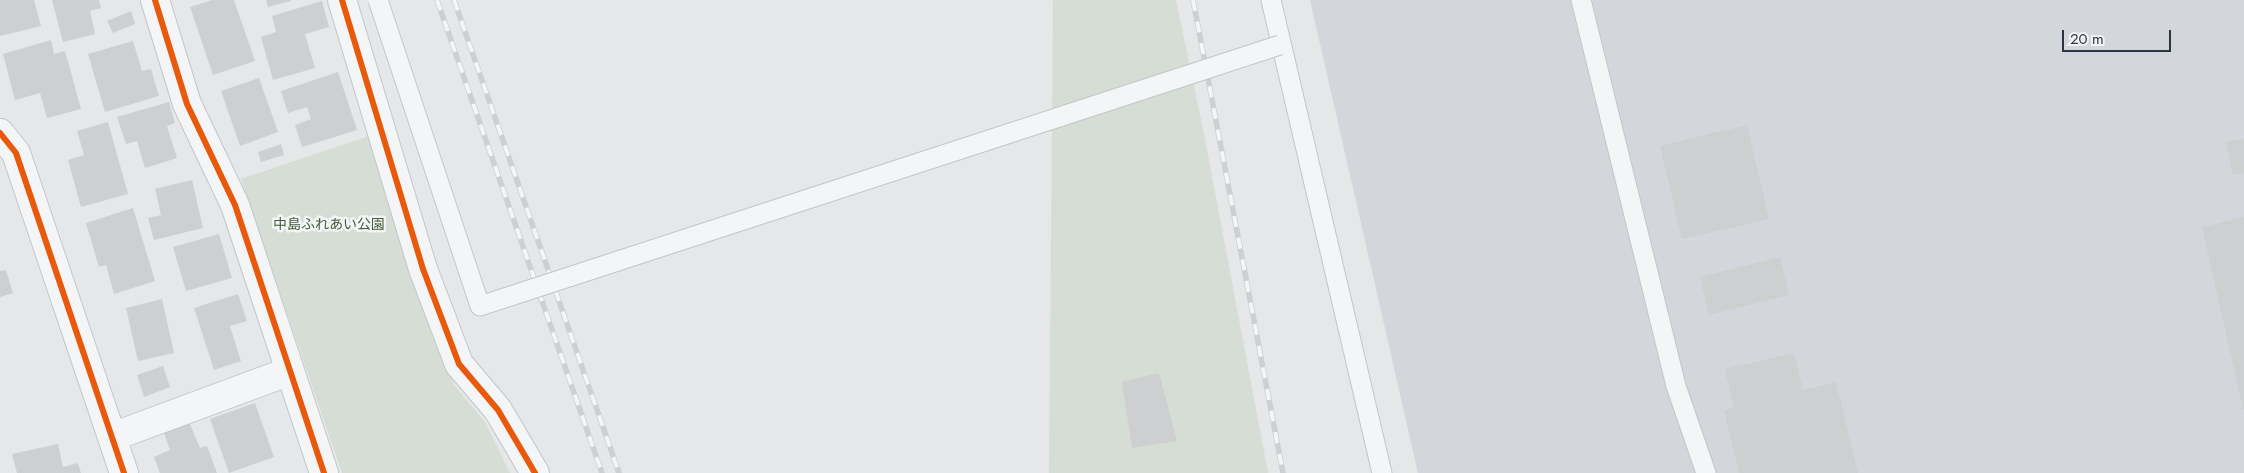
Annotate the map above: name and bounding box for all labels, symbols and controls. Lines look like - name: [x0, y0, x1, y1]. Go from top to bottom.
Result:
- scale bar: [2064, 20, 2173, 52]
- text: 20 m: [2070, 28, 2104, 50]
- park label: 中島ふれあい公園: [273, 218, 385, 234]

